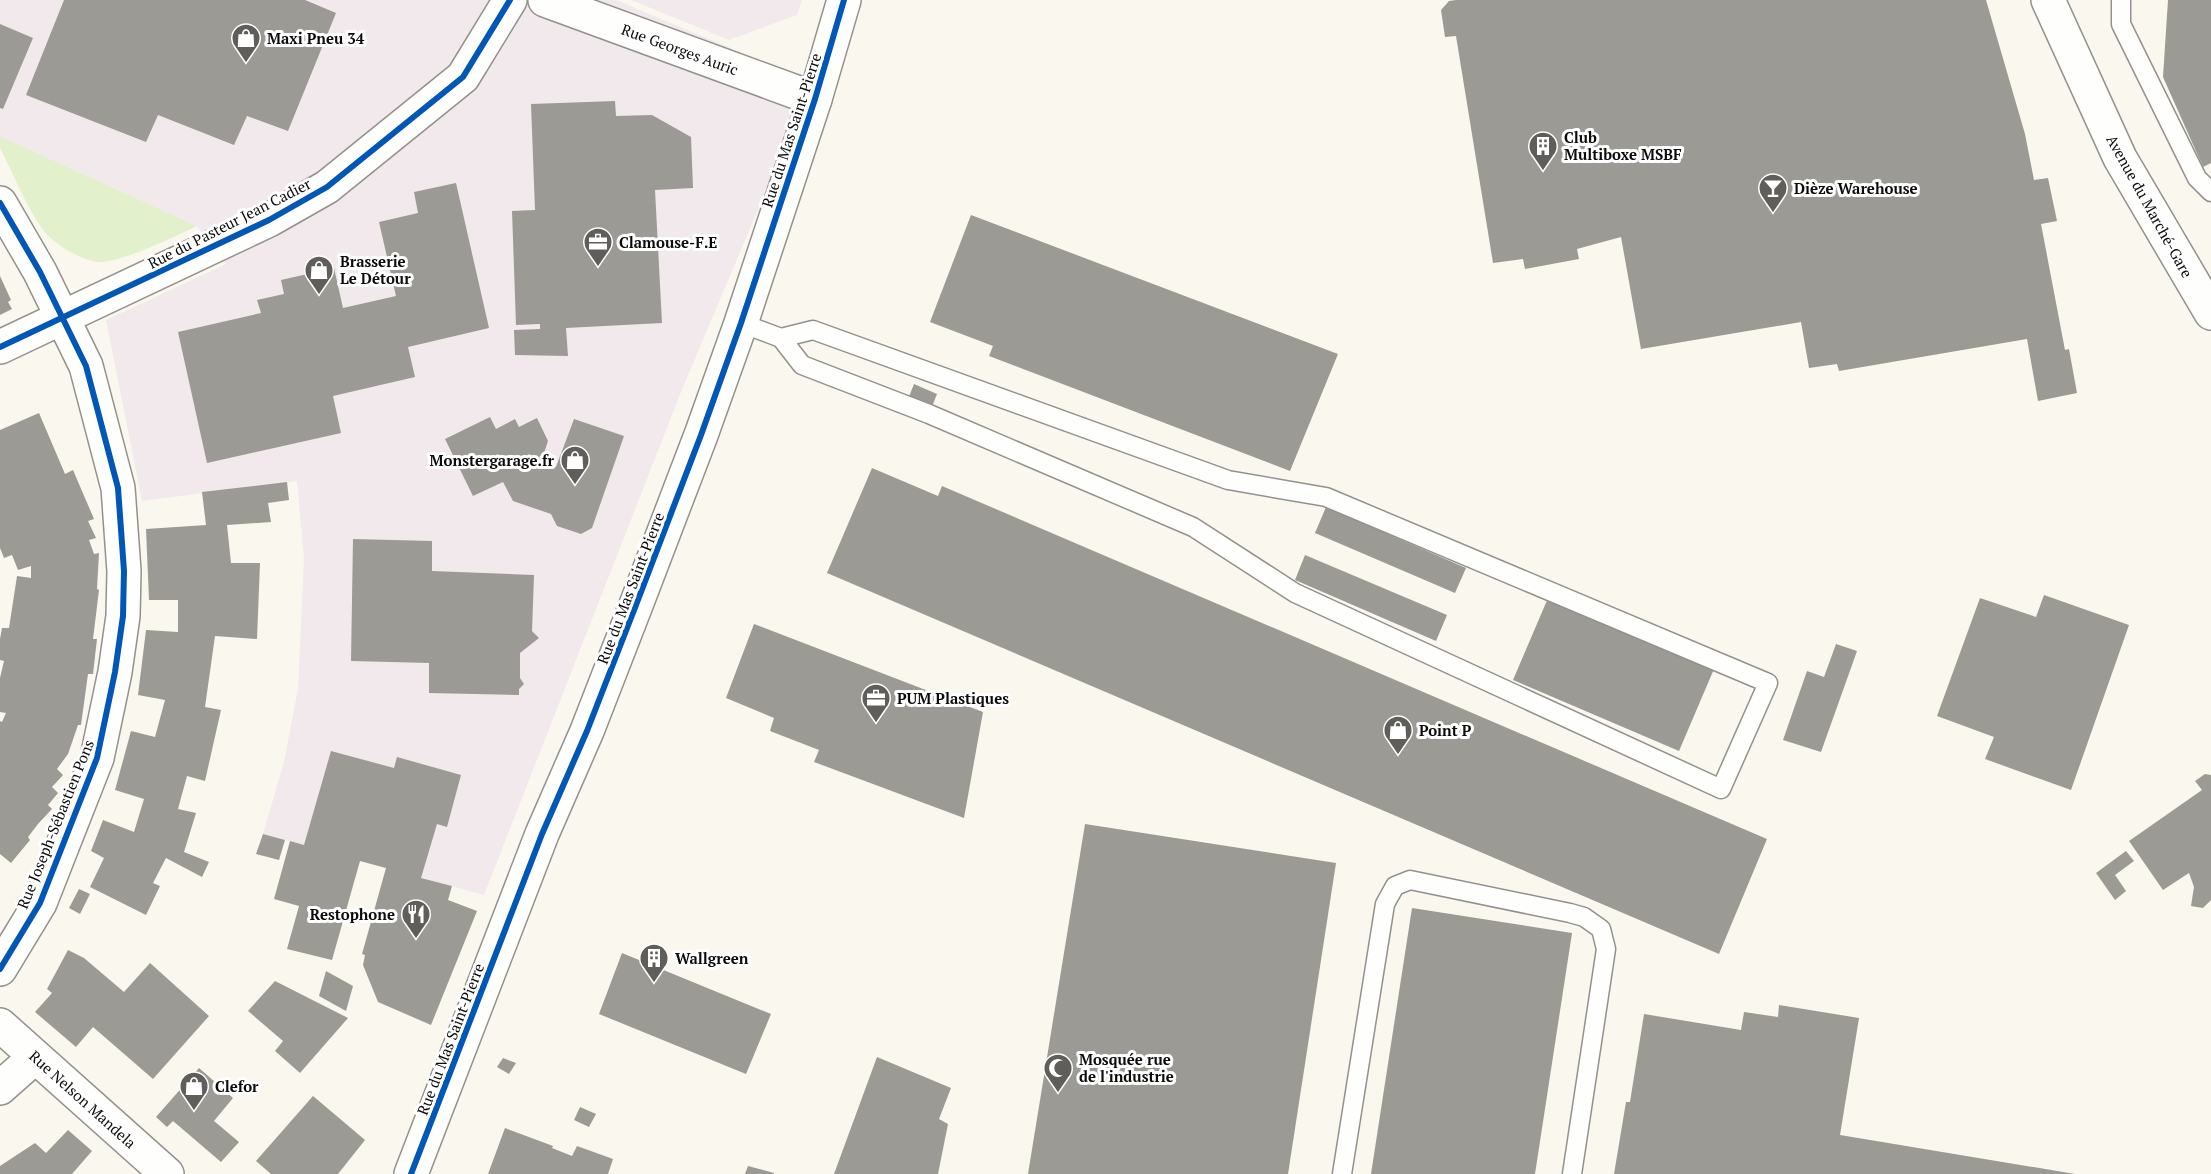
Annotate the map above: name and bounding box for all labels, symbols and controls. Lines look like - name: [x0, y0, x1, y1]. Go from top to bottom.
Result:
- street label: Rue Georges Auric: [619, 19, 741, 79]
- shop icon: Maxi Pneu 34: [230, 22, 262, 64]
- place label: Maxi Pneu 34: [267, 28, 365, 48]
- street label: Rue du Mas Saint-Pierre: [757, 50, 825, 210]
- place label: Club Multiboxe MSBF: [1564, 127, 1682, 164]
- building icon: Club Multiboxe MSBF: [1527, 130, 1559, 172]
- street label: Avenue du Marché-Gare: [2102, 131, 2198, 281]
- bar icon: Dièze Warehouse: [1757, 172, 1789, 214]
- street label: Rue du Pasteur Jean Cadier: [144, 173, 314, 273]
- place label: Dièze Warehouse: [1794, 178, 1918, 198]
- office icon: Clamouse-F.E: [582, 226, 614, 268]
- place label: Clamouse-F.E: [619, 232, 717, 252]
- place label: Brasserie Le Détour: [340, 251, 411, 288]
- shop icon: Brasserie Le Détour: [303, 254, 335, 296]
- shop icon: Monstergarage.fr: [559, 444, 591, 486]
- place label: Monstergarage.fr: [430, 450, 555, 470]
- street label: Rue du Mas Saint-Pierre: [592, 509, 668, 667]
- office icon: PUM Plastiques: [860, 682, 892, 724]
- place label: PUM Plastiques: [897, 688, 1009, 708]
- shop icon: Point P: [1382, 714, 1414, 756]
- place label: Point P: [1419, 720, 1472, 740]
- street label: Rue Joseph-Sébastien Pons: [12, 736, 98, 912]
- restaurant icon: Restophone: [400, 898, 432, 940]
- place label: Restophone: [310, 904, 395, 924]
- building icon: Wallgreen: [638, 942, 670, 984]
- place label: Wallgreen: [675, 948, 749, 968]
- street label: Rue du Mas Saint-Pierre: [412, 960, 488, 1118]
- street label: Rue Nelson Mandela: [25, 1046, 141, 1153]
- place label: Mosquée rue de l'industrie: [1079, 1049, 1174, 1086]
- mosque icon: Mosquée rue de l'industrie: [1042, 1052, 1074, 1094]
- shop icon: Clefor: [178, 1070, 210, 1112]
- place label: Clefor: [215, 1076, 259, 1096]

